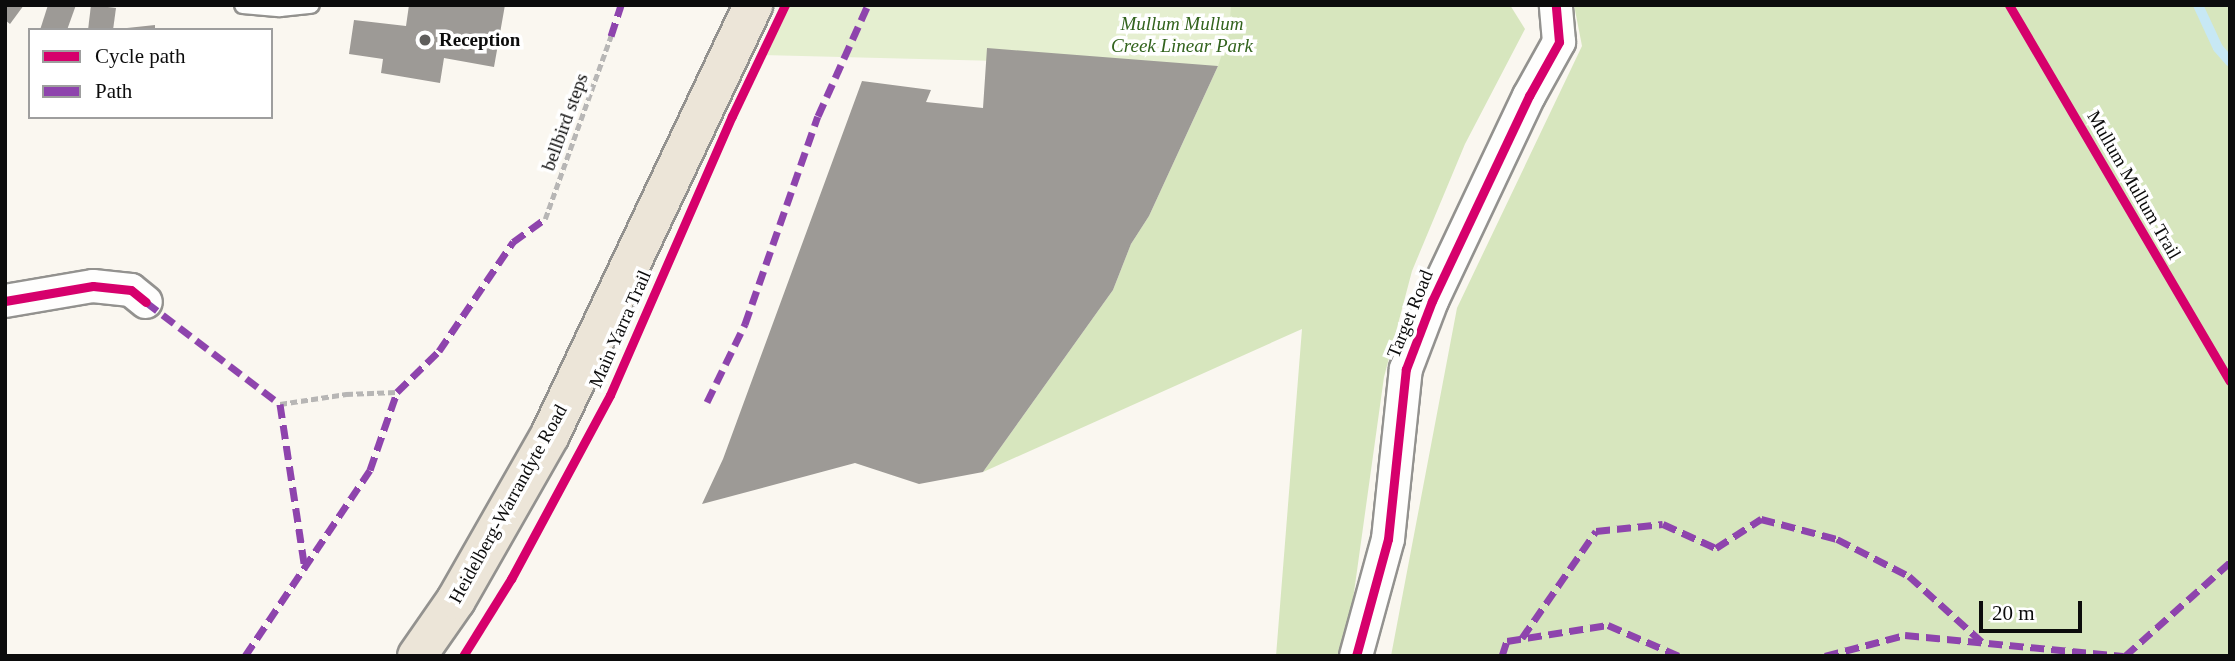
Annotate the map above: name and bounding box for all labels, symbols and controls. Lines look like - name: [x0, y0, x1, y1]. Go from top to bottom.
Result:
- park label: Mullum Mullum Creek Linear Park: [1111, 13, 1253, 57]
- legend: [28, 28, 273, 119]
- place label: Reception: [439, 29, 520, 51]
- marker: Reception: [417, 32, 433, 48]
- text: Cycle path: [95, 44, 185, 68]
- street label: bellbird steps: [537, 70, 593, 174]
- text: Path: [95, 79, 132, 103]
- street label: Mullum Mullum Trail: [2082, 106, 2186, 264]
- street label: Main Yarra Trail: [584, 266, 656, 392]
- street label: Target Road: [1382, 267, 1438, 361]
- street label: Heidelberg-Warrandyte Road: [444, 401, 572, 607]
- scale bar: [1983, 588, 2086, 632]
- text: 20 m: [1992, 601, 2035, 625]

